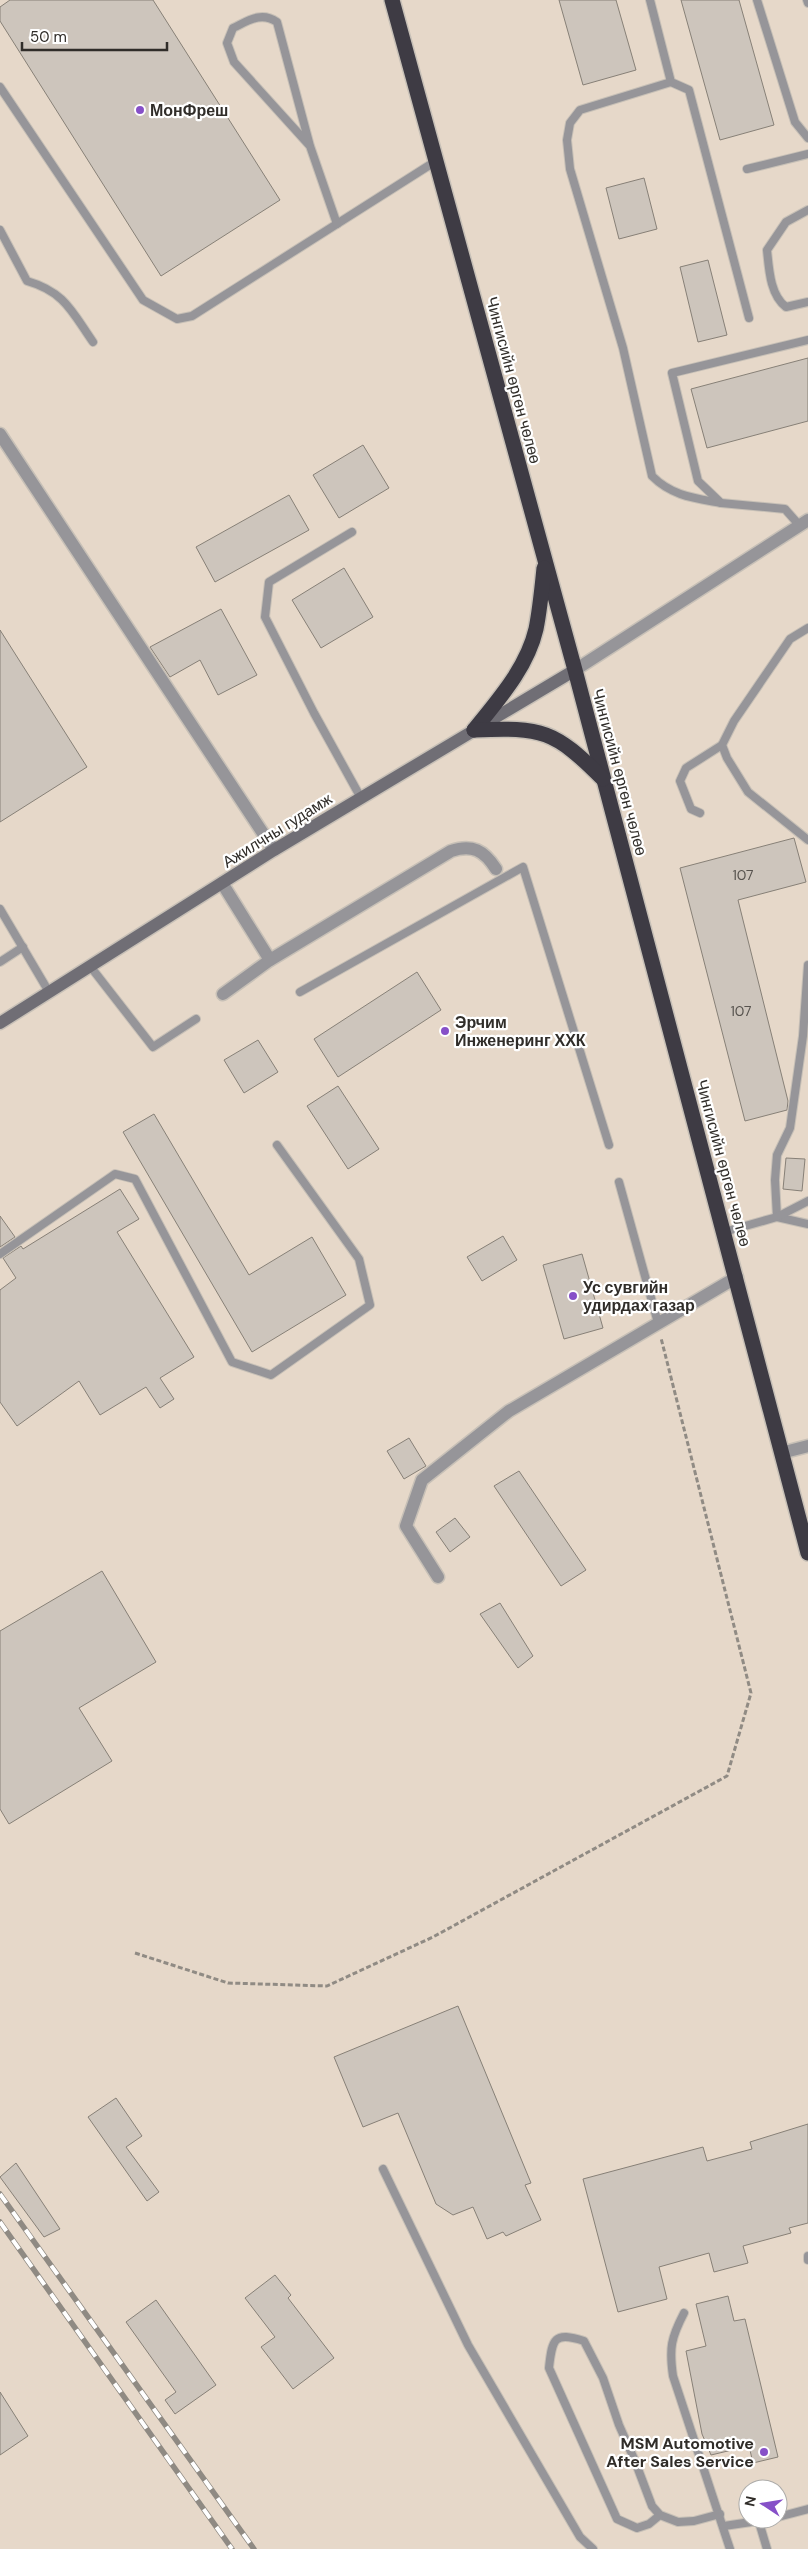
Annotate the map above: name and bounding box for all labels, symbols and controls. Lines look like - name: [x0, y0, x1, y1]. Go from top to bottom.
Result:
- scale bar: [22, 20, 168, 52]
- text: 50 m: [30, 27, 67, 47]
- place label: МонФреш: [150, 100, 228, 121]
- marker: МонФреш: [134, 104, 146, 116]
- street label: Чингисийн өргөн чөлөө: [481, 294, 546, 466]
- street label: Чингисийн өргөн чөлөө: [587, 686, 652, 858]
- street label: Ажилчны гудамж: [218, 788, 336, 873]
- house number: 107: [732, 866, 754, 884]
- house number: 107: [730, 1002, 752, 1020]
- place label: Эрчим Инженеринг ХХК: [455, 1012, 586, 1051]
- marker: Эрчим Инженеринг ХХК: [439, 1025, 451, 1037]
- street label: Чингисийн өргөн чөлөө: [691, 1077, 756, 1249]
- place label: Ус сувгийн удирдах газар: [583, 1277, 695, 1316]
- marker: Ус сувгийн удирдах газар: [567, 1290, 579, 1302]
- place label: MSM Automotive After Sales Service: [606, 2433, 754, 2472]
- marker: MSM Automotive After Sales Service: [758, 2446, 770, 2458]
- north arrow: [738, 2479, 788, 2529]
- text: N: [740, 2494, 760, 2508]

